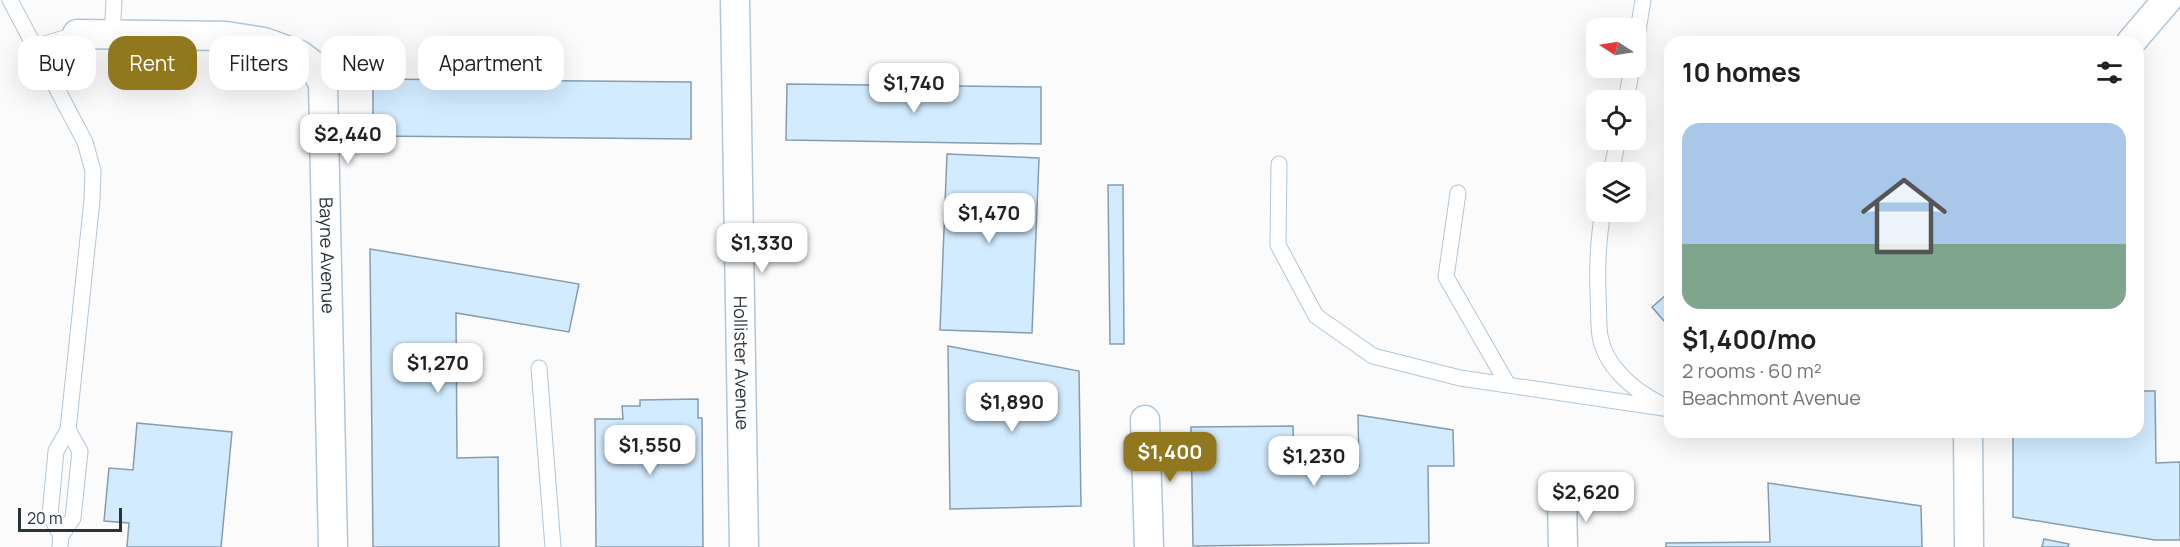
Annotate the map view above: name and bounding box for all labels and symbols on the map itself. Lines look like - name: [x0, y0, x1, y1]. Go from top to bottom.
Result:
- north arrow: [1586, 18, 1646, 78]
- pin: $1,740: [865, 63, 963, 114]
- pin: $2,440: [299, 114, 397, 165]
- pin: $1,470: [940, 193, 1038, 244]
- street label: Bayne Avenue: [314, 197, 341, 314]
- pin: $1,330: [713, 223, 811, 274]
- street label: Hollister Avenue: [729, 296, 755, 430]
- pin: $1,270: [389, 343, 487, 394]
- pin: $1,890: [963, 382, 1061, 433]
- pin: $1,550: [601, 425, 699, 476]
- pin: $1,400: [1121, 432, 1219, 483]
- pin: $1,230: [1265, 436, 1363, 487]
- pin: $2,620: [1537, 472, 1635, 523]
- scale bar: [18, 505, 122, 532]

